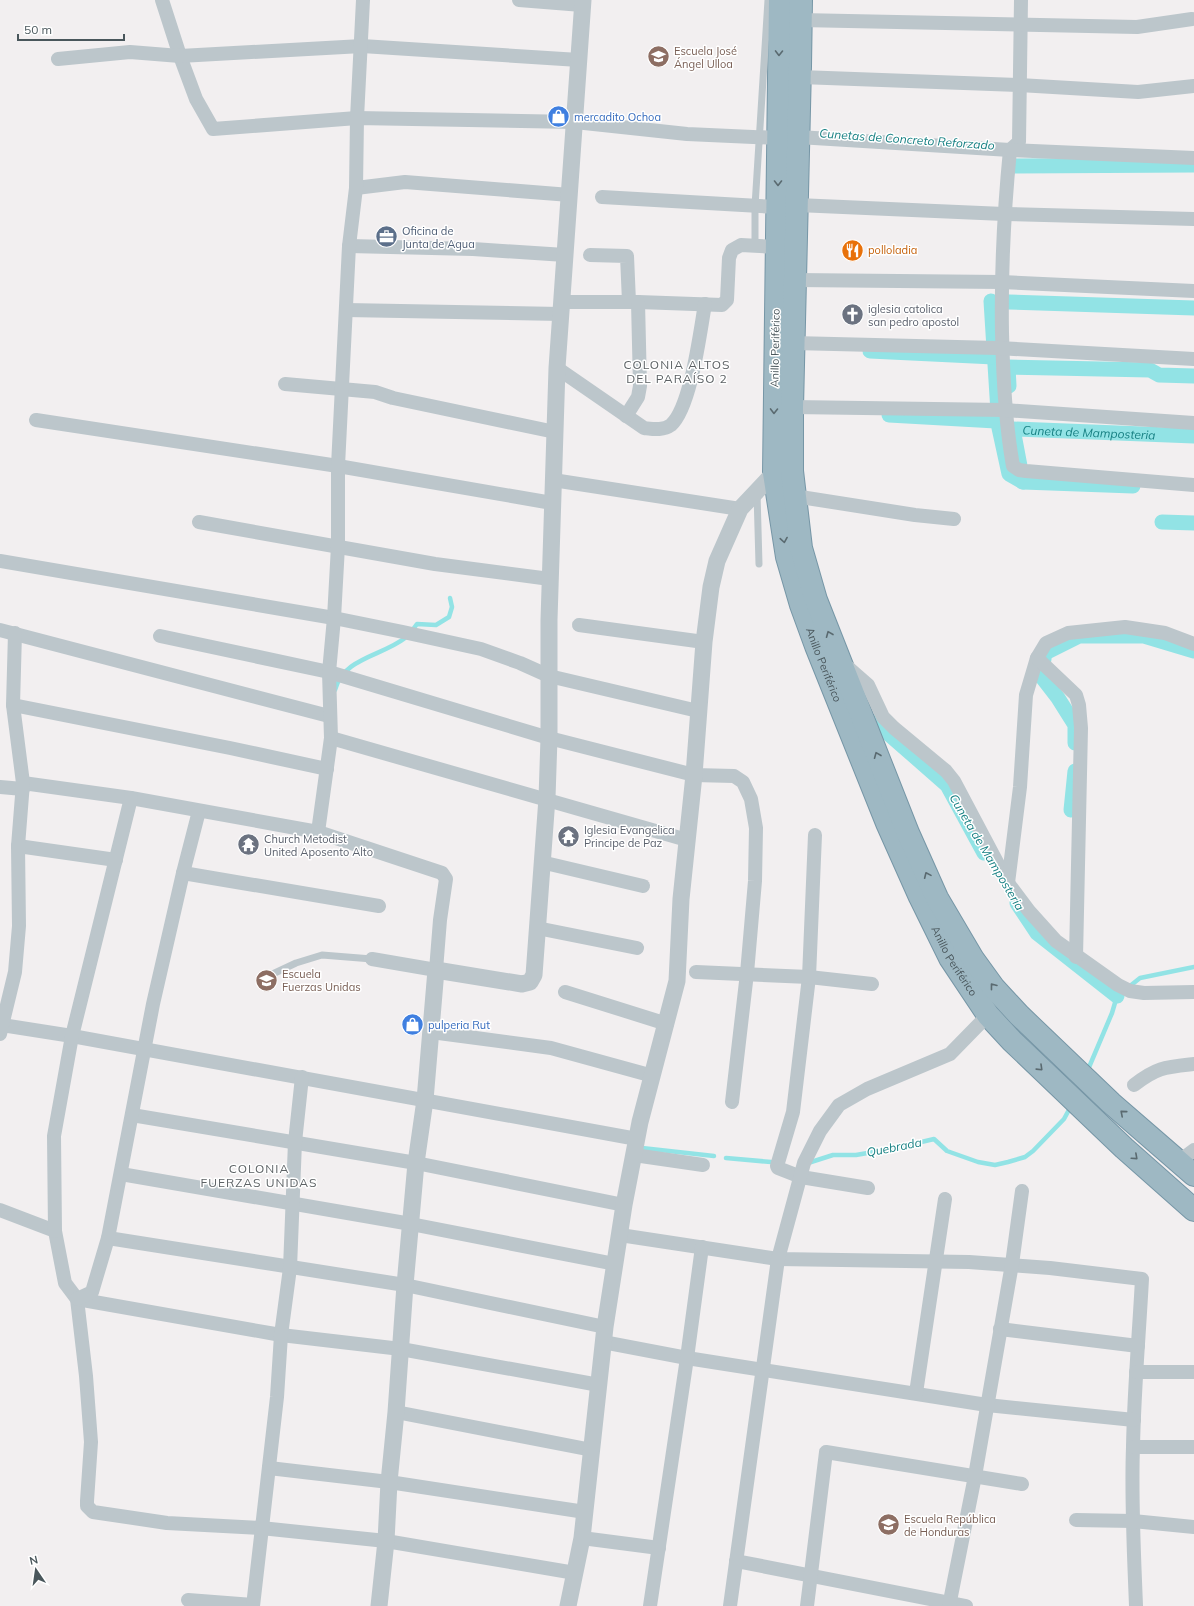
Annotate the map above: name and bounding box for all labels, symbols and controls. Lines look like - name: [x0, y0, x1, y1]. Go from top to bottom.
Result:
- scale bar: [18, 16, 124, 42]
- text: 50 m: [24, 22, 52, 37]
- school or university icon: Escuela José Ángel Ulloa: [645, 44, 671, 70]
- place label: Escuela José Ángel Ulloa: [674, 44, 737, 71]
- one-way arrow: [775, 50, 783, 56]
- shop icon: mercadito Ochoa: [546, 104, 572, 130]
- place label: mercadito Ochoa: [574, 110, 661, 124]
- water label: Cunetas de Concreto Reforzado: [819, 125, 995, 153]
- one-way arrow: [773, 180, 782, 186]
- office icon: Oficina de Junta de Agua: [373, 224, 399, 250]
- place label: Oficina de Junta de Agua: [402, 224, 475, 251]
- restaurant icon: polloladia: [840, 237, 866, 263]
- place label: polloladia: [868, 243, 917, 257]
- church icon: iglesia catolica san pedro apostol: [839, 302, 865, 328]
- place label: iglesia catolica san pedro apostol: [868, 302, 959, 329]
- street label: Anillo Periférico: [767, 308, 783, 388]
- district label: COLONIA ALTOS DEL PARAÍSO 2: [624, 357, 730, 386]
- one-way arrow: [770, 408, 779, 414]
- water label: Cuneta de Mamposteria: [1022, 422, 1156, 442]
- one-way arrow: [779, 537, 788, 543]
- street label: Anillo Periférico: [803, 626, 845, 704]
- one-way arrow: [826, 630, 834, 637]
- one-way arrow: [874, 751, 882, 759]
- water label: Cuneta de Mamposteria: [946, 791, 1028, 913]
- temple icon: Iglesia Evangelica Principe de Paz: [556, 823, 582, 849]
- place label: Iglesia Evangelica Principe de Paz: [584, 823, 675, 850]
- temple icon: Church Metodist United Aposento Alto: [236, 832, 262, 858]
- place label: Church Metodist United Aposento Alto: [264, 832, 373, 859]
- one-way arrow: [924, 871, 932, 879]
- street label: Anillo Periférico: [928, 924, 980, 999]
- school or university icon: Escuela Fuerzas Unidas: [253, 967, 279, 993]
- place label: Escuela Fuerzas Unidas: [282, 967, 361, 994]
- one-way arrow: [991, 984, 998, 991]
- shop icon: pulperia Rut: [399, 1012, 425, 1038]
- place label: pulperia Rut: [428, 1018, 490, 1032]
- one-way arrow: [1035, 1063, 1043, 1071]
- one-way arrow: [1120, 1110, 1127, 1117]
- water label: Quebrada: [865, 1134, 923, 1160]
- one-way arrow: [1130, 1152, 1137, 1159]
- district label: COLONIA FUERZAS UNIDAS: [200, 1161, 318, 1190]
- school or university icon: Escuela República de Honduras: [876, 1512, 902, 1538]
- place label: Escuela República de Honduras: [904, 1512, 996, 1539]
- north arrow: [16, 1550, 56, 1590]
- text: N: [28, 1553, 39, 1568]

